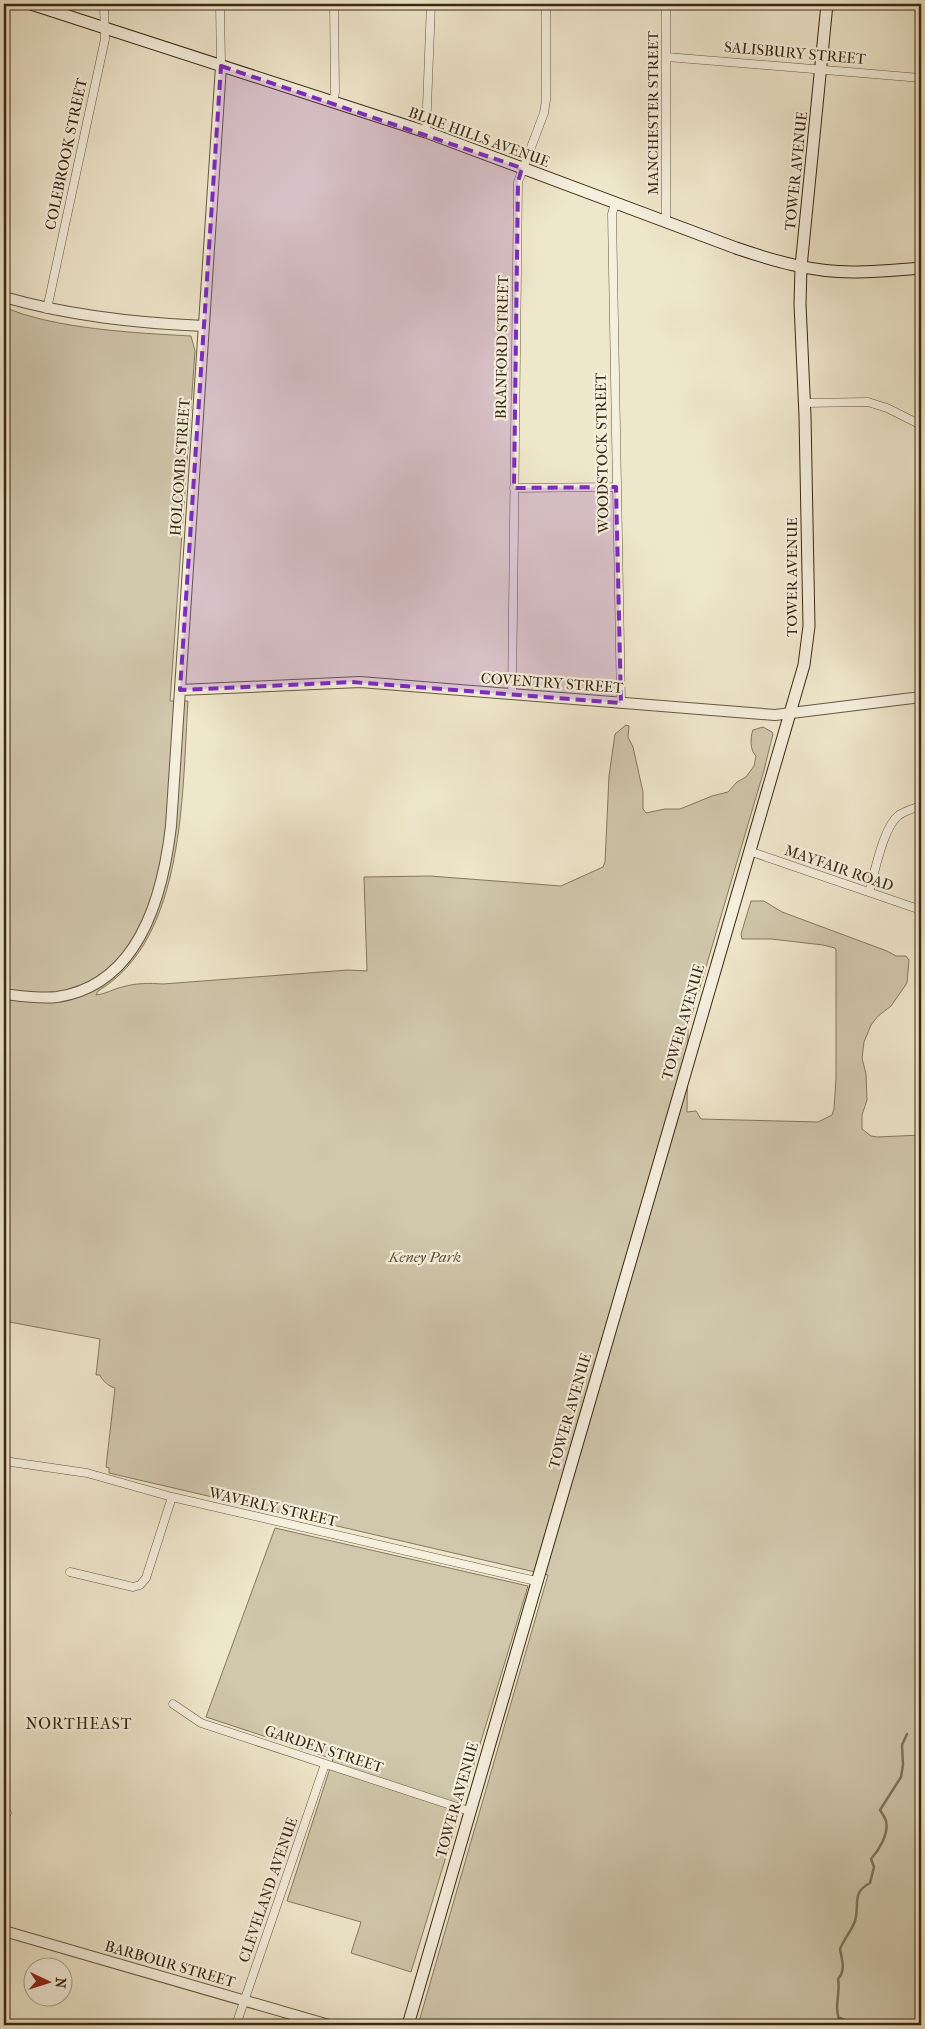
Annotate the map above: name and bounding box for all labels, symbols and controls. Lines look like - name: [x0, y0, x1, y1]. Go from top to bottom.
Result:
- street label: MANCHESTER STREET: [644, 30, 662, 195]
- street label: SALISBURY STREET: [723, 38, 867, 68]
- street label: COLEBROOK STREET: [41, 75, 91, 232]
- street label: BLUE HILLS AVENUE: [406, 103, 552, 171]
- street label: TOWER AVENUE: [781, 111, 811, 231]
- street label: BRANFORD STREET: [492, 274, 512, 419]
- street label: WOODSTOCK STREET: [592, 372, 612, 534]
- street label: HOLCOMB STREET: [166, 397, 194, 536]
- street label: TOWER AVENUE: [783, 517, 801, 637]
- street label: COVENTRY STREET: [480, 669, 625, 697]
- street label: MAYFAIR ROAD: [782, 841, 896, 895]
- street label: TOWER AVENUE: [658, 962, 708, 1082]
- park label: Keney Park: [388, 1248, 461, 1266]
- street label: TOWER AVENUE: [545, 1351, 595, 1471]
- street label: WAVERLY STREET: [206, 1483, 340, 1531]
- district label: NORTHEAST: [25, 1714, 133, 1733]
- street label: GARDEN STREET: [263, 1721, 386, 1777]
- street label: TOWER AVENUE: [432, 1740, 482, 1860]
- street label: CLEVELAND AVENUE: [235, 1815, 301, 1965]
- street label: BARBOUR STREET: [103, 1937, 238, 1991]
- north arrow: [22, 1956, 72, 2006]
- text: N: [52, 1977, 69, 1989]

